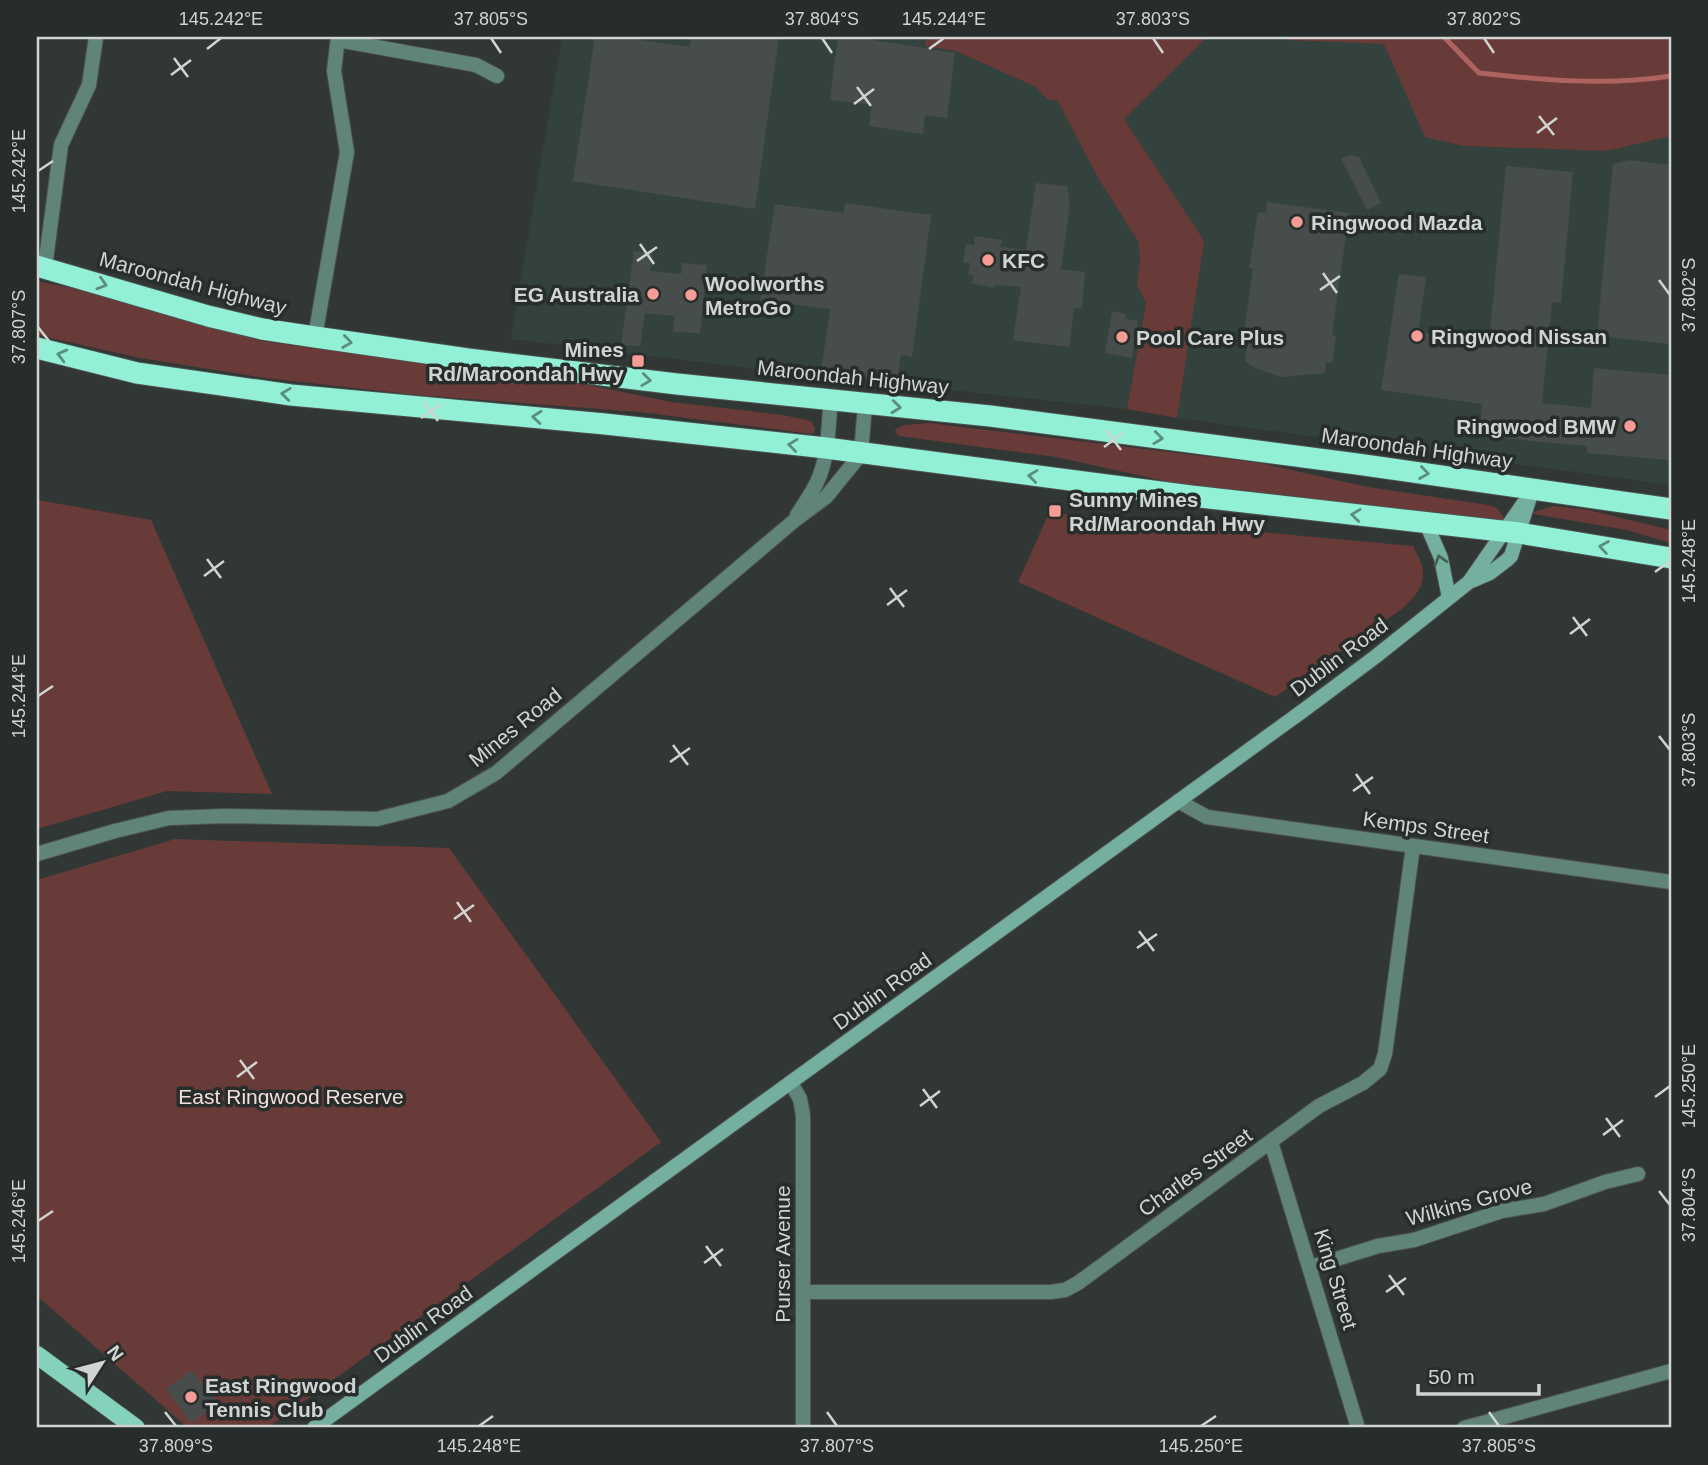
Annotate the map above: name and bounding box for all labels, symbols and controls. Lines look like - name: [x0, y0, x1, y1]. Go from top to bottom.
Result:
- text: 145.242°E: [179, 9, 263, 29]
- text: 37.805°S: [454, 9, 528, 29]
- text: 37.804°S: [785, 9, 859, 29]
- text: 145.244°E: [902, 9, 986, 29]
- text: 37.803°S: [1116, 9, 1190, 29]
- text: 37.802°S: [1447, 9, 1521, 29]
- text: 145.242°E: [9, 129, 29, 213]
- place label: Ringwood Mazda: [1311, 211, 1483, 234]
- marker: Ringwood Mazda: [1289, 214, 1305, 230]
- street label: Maroondah Highway: [97, 247, 289, 319]
- place label: KFC: [1002, 249, 1045, 272]
- marker: KFC: [980, 252, 996, 268]
- text: 37.802°S: [1679, 258, 1699, 332]
- place label: Woolworths MetroGo: [705, 272, 825, 319]
- one-way arrow: [96, 276, 108, 291]
- place label: EG Australia: [514, 283, 639, 306]
- marker: EG Australia: [645, 286, 661, 302]
- marker: Woolworths MetroGo: [683, 287, 699, 303]
- text: 37.807°S: [9, 290, 29, 364]
- place label: Ringwood Nissan: [1431, 325, 1607, 348]
- place label: Pool Care Plus: [1136, 326, 1284, 349]
- marker: Ringwood Nissan: [1409, 328, 1425, 344]
- marker: Pool Care Plus: [1114, 329, 1130, 345]
- one-way arrow: [341, 334, 353, 349]
- place label: Mines Rd/Maroondah Hwy: [428, 338, 624, 385]
- one-way arrow: [56, 348, 68, 363]
- marker: Mines Rd/Maroondah Hwy: [630, 353, 646, 369]
- street label: Maroondah Highway: [756, 355, 950, 399]
- one-way arrow: [641, 372, 652, 387]
- one-way arrow: [280, 386, 292, 401]
- one-way arrow: [891, 399, 902, 414]
- one-way arrow: [531, 410, 543, 425]
- place label: Ringwood BMW: [1456, 415, 1616, 438]
- marker: Ringwood BMW: [1622, 418, 1638, 434]
- street label: Maroondah Highway: [1320, 423, 1514, 473]
- one-way arrow: [1152, 430, 1164, 445]
- one-way arrow: [787, 437, 799, 452]
- one-way arrow: [1419, 466, 1430, 481]
- one-way arrow: [1027, 469, 1039, 484]
- place label: Sunny Mines Rd/Maroondah Hwy: [1069, 488, 1265, 535]
- marker: Sunny Mines Rd/Maroondah Hwy: [1047, 503, 1063, 519]
- one-way arrow: [1350, 508, 1362, 523]
- text: 145.248°E: [1679, 519, 1699, 603]
- one-way arrow: [1598, 540, 1610, 555]
- one-way arrow: [1434, 554, 1449, 566]
- street label: Dublin Road: [1286, 613, 1392, 701]
- text: 145.244°E: [9, 654, 29, 738]
- street label: Mines Road: [464, 683, 566, 771]
- text: 37.803°S: [1679, 713, 1699, 787]
- street label: Kemps Street: [1361, 807, 1491, 847]
- street label: Dublin Road: [828, 948, 936, 1034]
- text: 145.250°E: [1679, 1044, 1699, 1128]
- park label: East Ringwood Reserve: [178, 1085, 404, 1108]
- street label: Charles Street: [1134, 1123, 1256, 1221]
- text: 37.804°S: [1679, 1168, 1699, 1242]
- street label: Wilkins Grove: [1403, 1174, 1535, 1230]
- text: 145.246°E: [9, 1179, 29, 1263]
- street label: Purser Avenue: [771, 1185, 794, 1323]
- street label: King Street: [1310, 1226, 1362, 1332]
- street label: Dublin Road: [369, 1281, 477, 1367]
- north arrow: [66, 1328, 136, 1398]
- text: N: [103, 1342, 128, 1365]
- scale bar: [1418, 1353, 1538, 1397]
- text: 50 m: [1428, 1365, 1475, 1388]
- place label: East Ringwood Tennis Club: [205, 1374, 357, 1421]
- marker: East Ringwood Tennis Club: [183, 1389, 199, 1405]
- text: 37.809°S: [139, 1436, 213, 1456]
- text: 145.248°E: [437, 1436, 521, 1456]
- text: 37.807°S: [800, 1436, 874, 1456]
- text: 145.250°E: [1159, 1436, 1243, 1456]
- text: 37.805°S: [1462, 1436, 1536, 1456]

